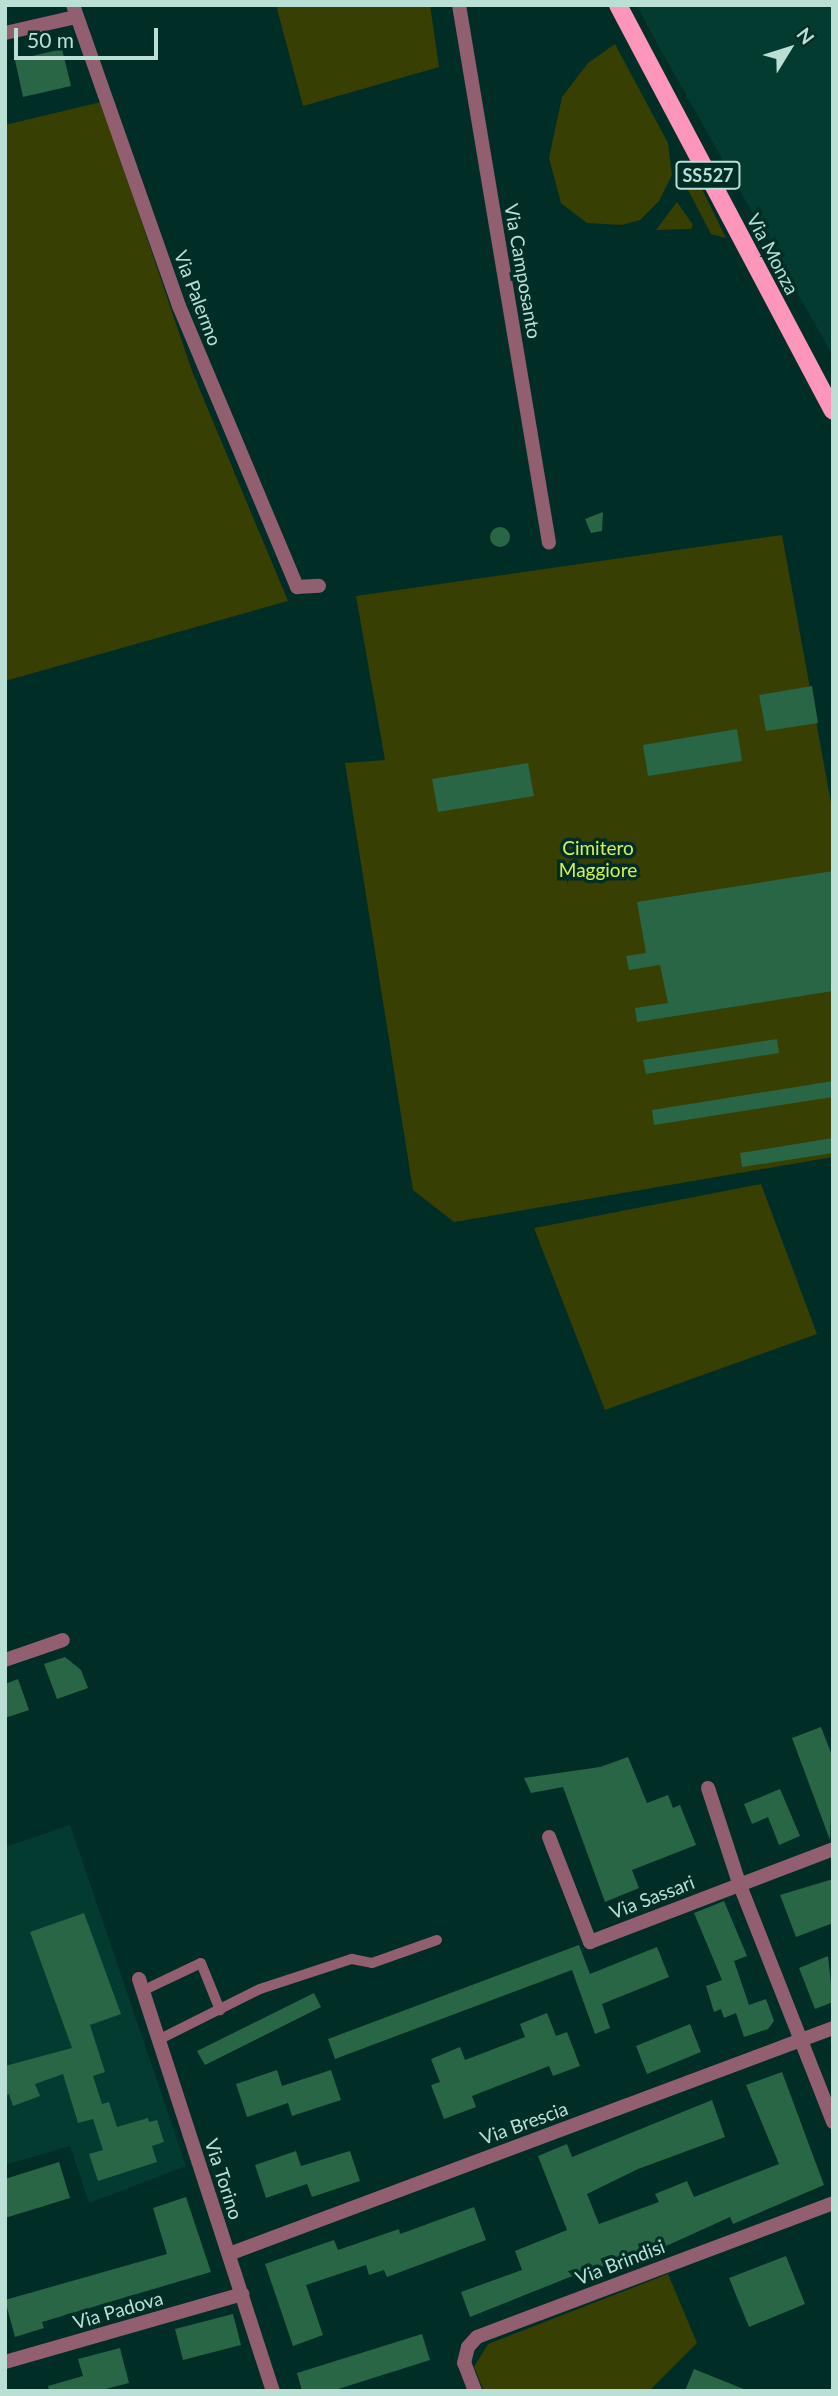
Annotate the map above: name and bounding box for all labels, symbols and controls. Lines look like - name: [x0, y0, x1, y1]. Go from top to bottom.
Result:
- scale bar: [18, 14, 161, 58]
- north arrow: [754, 14, 824, 84]
- text: N: [792, 23, 820, 49]
- text: 50 m: [27, 27, 74, 52]
- road number: SS527: [675, 160, 741, 190]
- street label: Via Camposanto: [500, 202, 546, 340]
- street label: Via Monza: [742, 210, 804, 298]
- street label: Via Palermo: [169, 247, 227, 349]
- park label: Cimitero Maggiore: [559, 837, 637, 881]
- street label: Via Sassari: [607, 1870, 697, 1924]
- street label: Via Brescia: [477, 2097, 571, 2149]
- street label: Via Torino: [200, 2135, 248, 2223]
- street label: Via Brindisi: [572, 2235, 668, 2289]
- street label: Via Padova: [70, 2286, 166, 2334]

